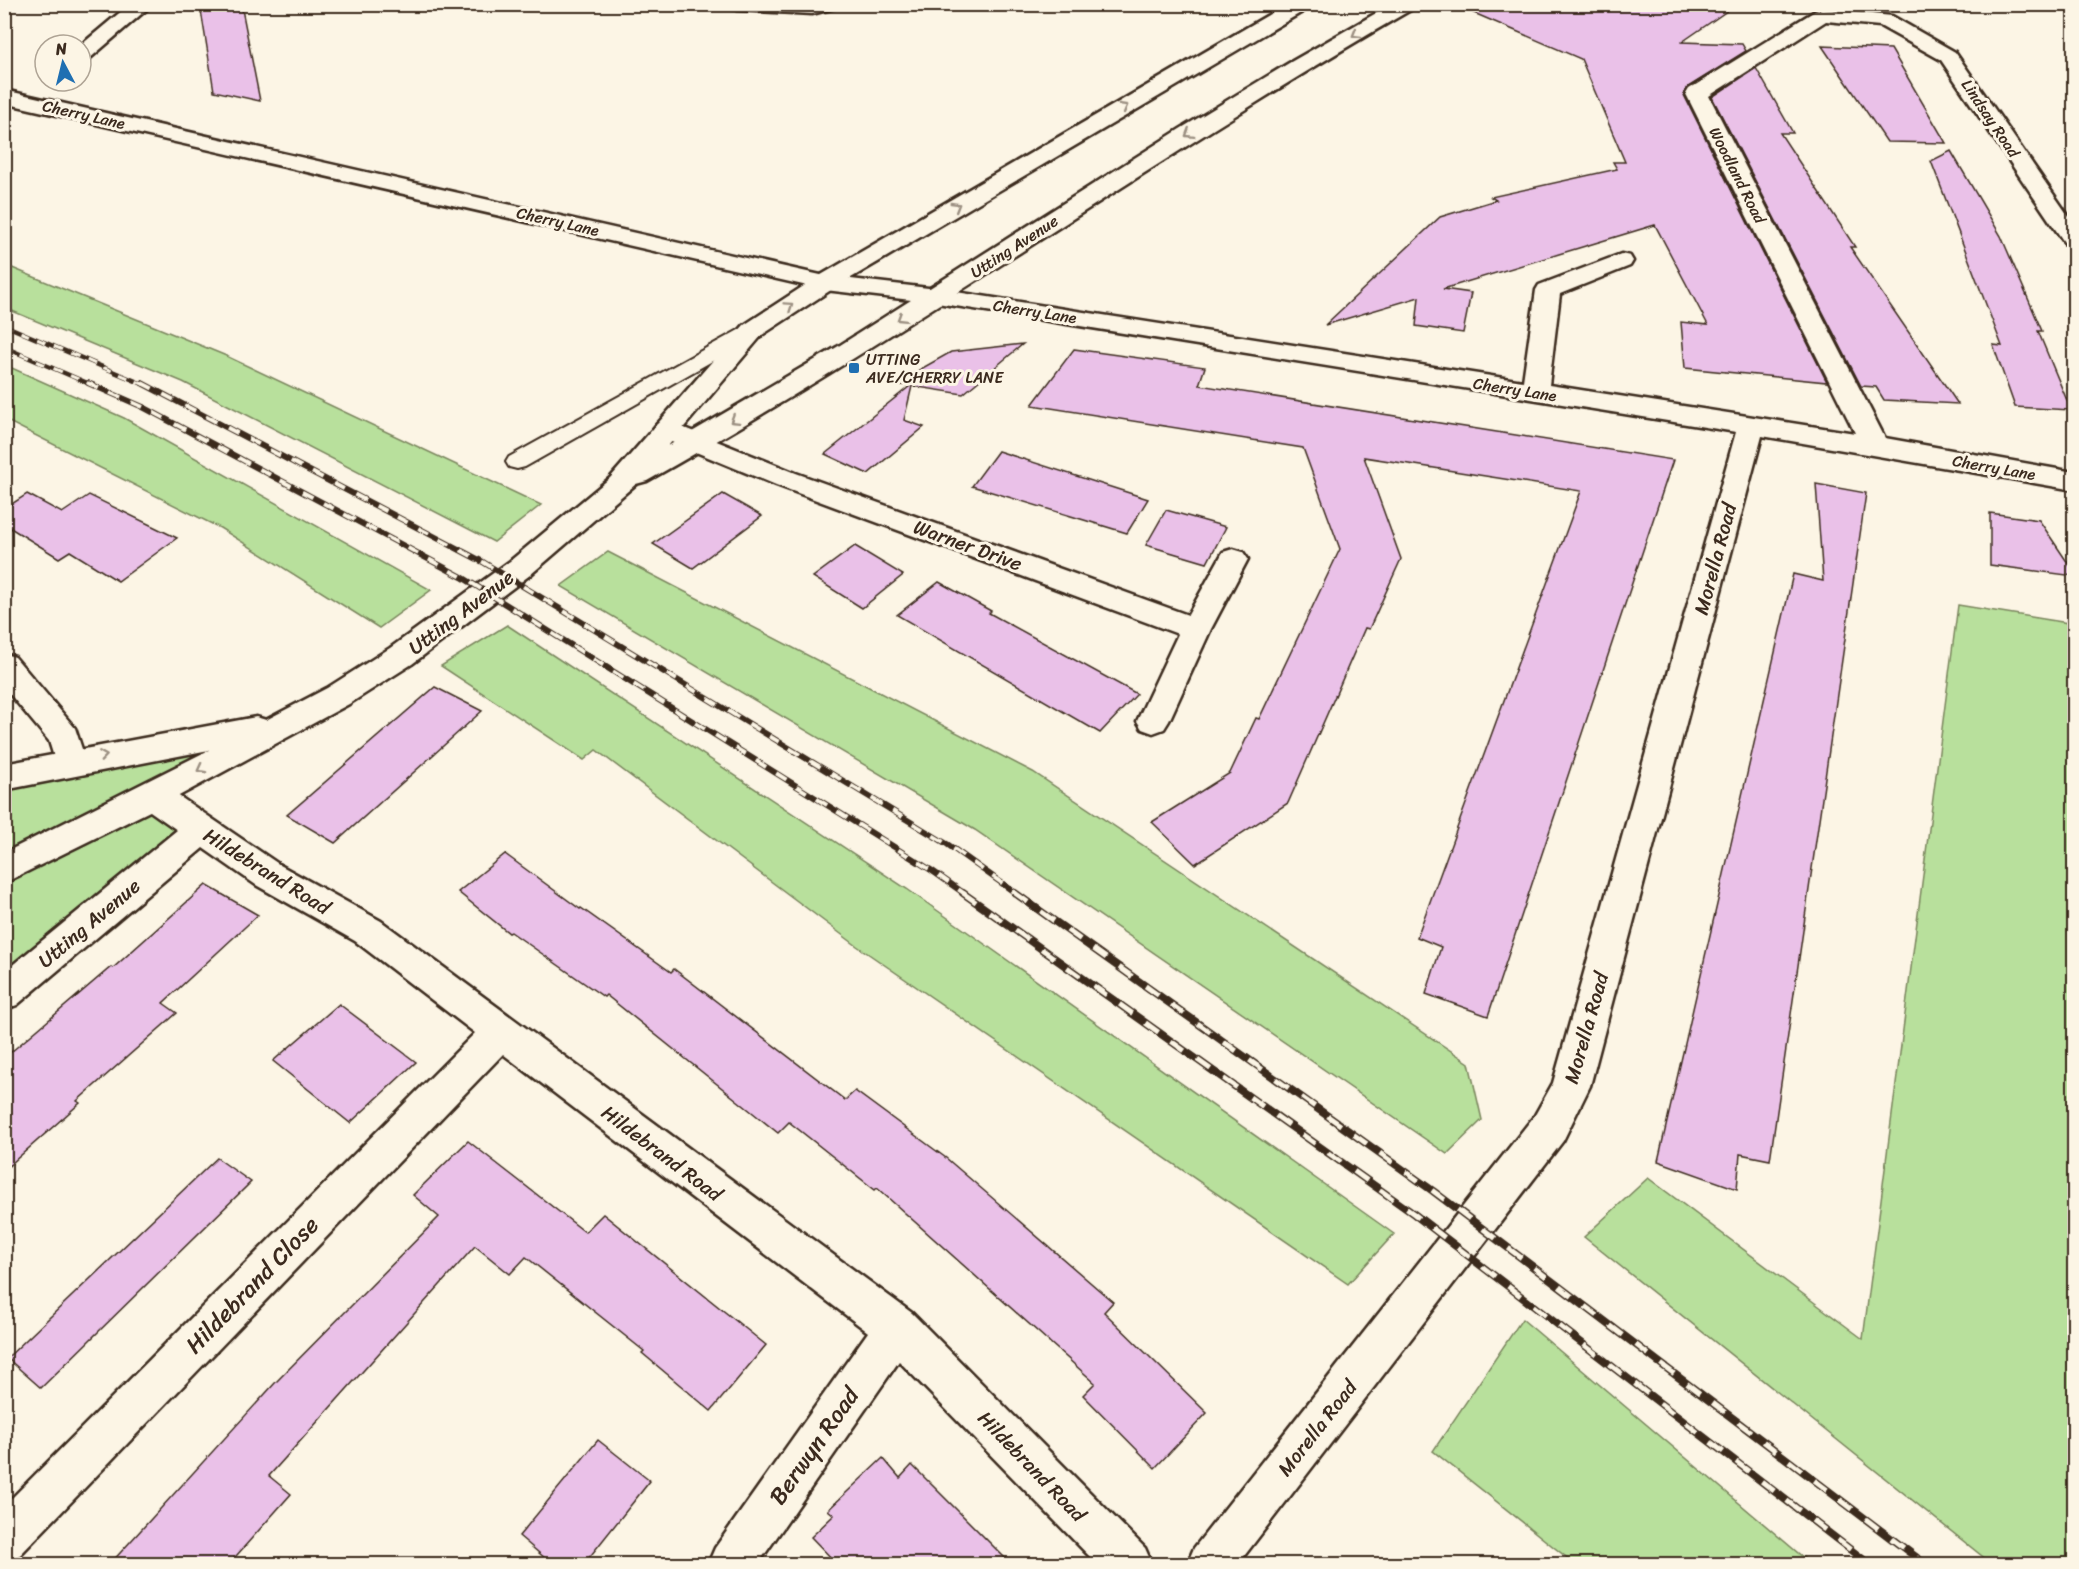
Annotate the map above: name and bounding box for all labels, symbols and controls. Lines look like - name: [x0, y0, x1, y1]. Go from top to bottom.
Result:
- one-way arrow: [1352, 27, 1362, 38]
- north arrow: [33, 33, 93, 93]
- text: N: [53, 33, 69, 64]
- street label: Lindsay Road: [1953, 73, 2029, 165]
- street label: Cherry Lane: [40, 91, 128, 138]
- one-way arrow: [1118, 102, 1128, 114]
- street label: Woodland Road: [1701, 122, 1775, 230]
- one-way arrow: [1185, 126, 1195, 138]
- street label: Cherry Lane: [514, 198, 602, 245]
- one-way arrow: [950, 201, 960, 213]
- street label: Utting Avenue: [964, 207, 1064, 286]
- street label: Cherry Lane: [991, 291, 1079, 332]
- one-way arrow: [783, 303, 794, 314]
- one-way arrow: [897, 310, 907, 322]
- place label: UTTING AVE/CHERRY LANE: [865, 345, 1004, 392]
- marker: UTTING AVE/CHERRY LANE: [847, 361, 861, 375]
- street label: Cherry Lane: [1471, 369, 1559, 410]
- one-way arrow: [730, 412, 741, 423]
- street label: Cherry Lane: [1950, 446, 2038, 489]
- street label: Morella Road: [1684, 498, 1748, 619]
- street label: Warner Drive: [909, 510, 1027, 581]
- street label: Utting Avenue: [401, 561, 522, 664]
- one-way arrow: [98, 751, 107, 763]
- one-way arrow: [197, 762, 208, 773]
- street label: Hildebrand Road: [196, 818, 339, 925]
- street label: Utting Avenue: [30, 870, 149, 977]
- street label: Morella Road: [1554, 967, 1619, 1088]
- street label: Hildebrand Road: [593, 1096, 731, 1212]
- street label: Hildebrand Close: [175, 1206, 329, 1364]
- street label: Morella Road: [1268, 1371, 1367, 1484]
- street label: Berwyn Road: [758, 1377, 871, 1514]
- street label: Hildebrand Road: [969, 1402, 1095, 1532]

